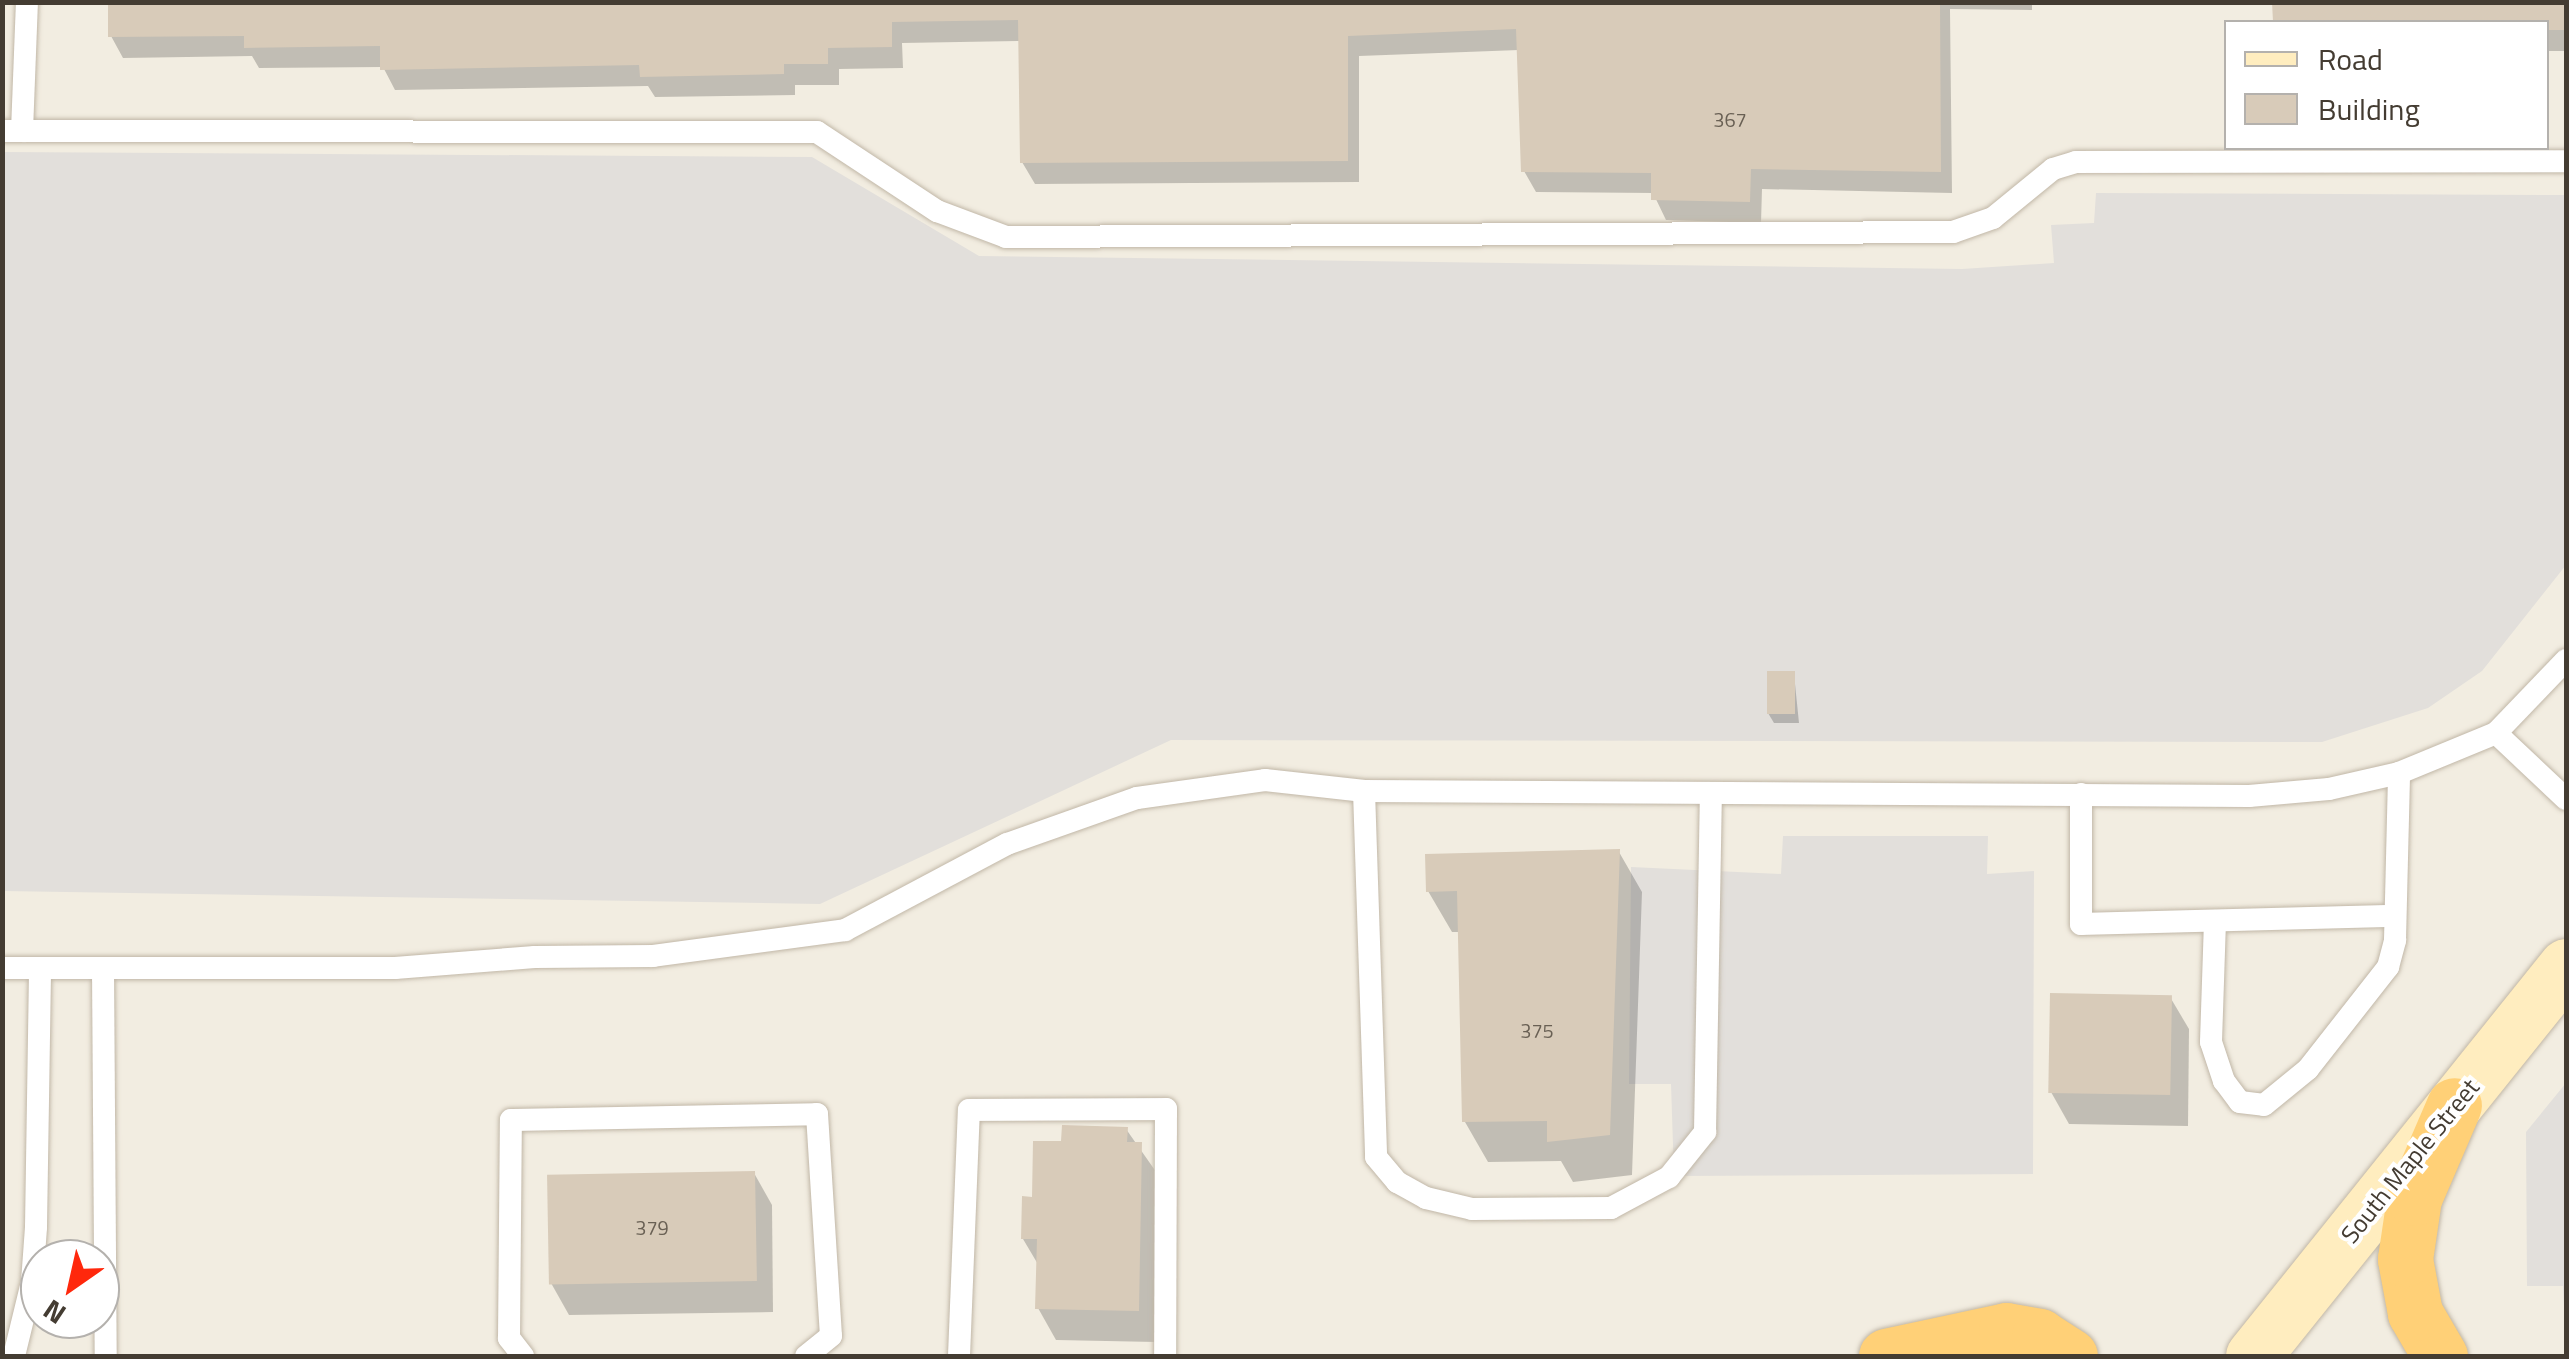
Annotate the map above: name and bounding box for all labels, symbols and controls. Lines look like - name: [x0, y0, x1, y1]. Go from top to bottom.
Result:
- legend: [2224, 20, 2549, 150]
- text: Road: [2318, 36, 2383, 82]
- text: Building: [2318, 86, 2420, 132]
- house number: 367: [1713, 107, 1747, 131]
- house number: 375: [1520, 1018, 1554, 1042]
- street label: South Maple Street: [2335, 1073, 2485, 1249]
- house number: 379: [635, 1215, 669, 1239]
- north arrow: [20, 1239, 120, 1339]
- text: N: [34, 1289, 74, 1336]

